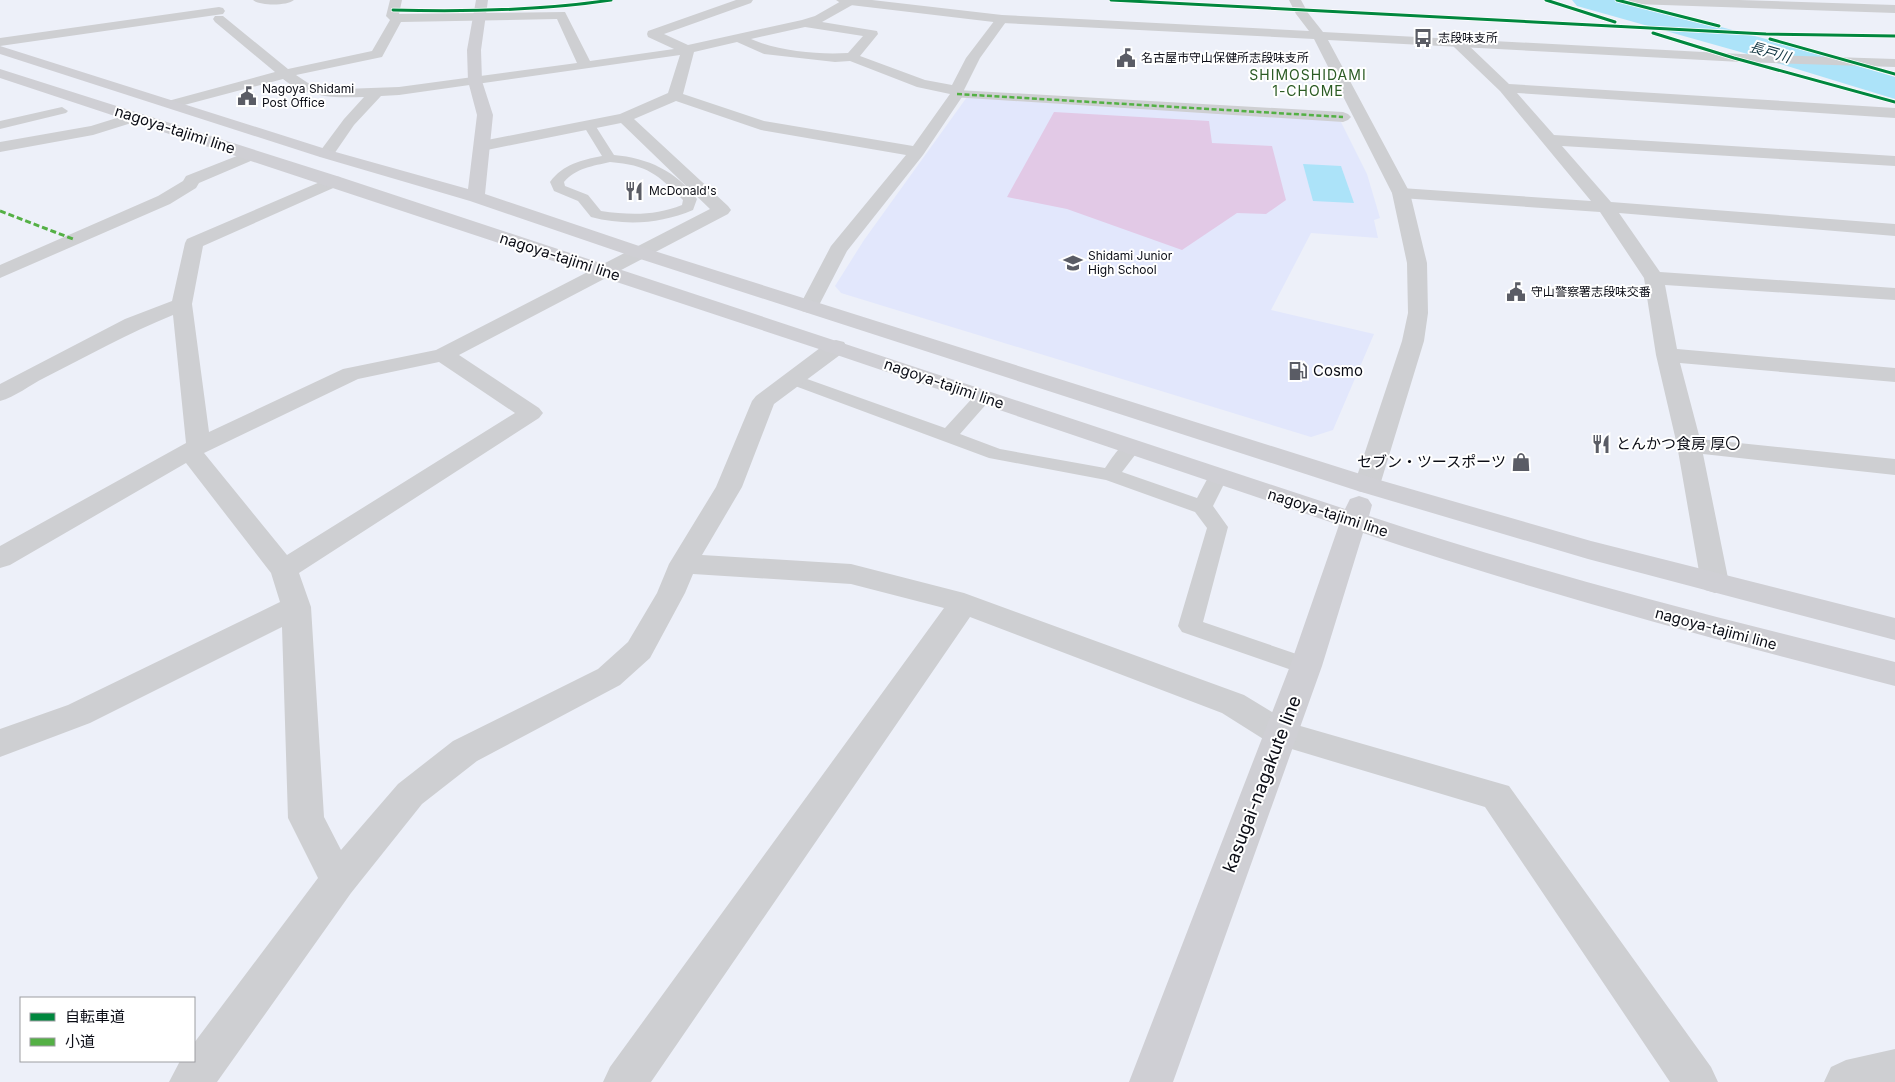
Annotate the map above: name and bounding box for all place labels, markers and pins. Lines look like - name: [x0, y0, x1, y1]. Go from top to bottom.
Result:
- bus stop icon: 志段味支所: [1412, 27, 1434, 49]
- place label: 志段味支所: [1438, 30, 1498, 45]
- public building icon: 名古屋市守山保健所志段味支所: [1115, 47, 1137, 69]
- place label: 名古屋市守山保健所志段味支所: [1141, 50, 1309, 65]
- place label: Nagoya Shidami Post Office: [262, 81, 354, 110]
- public building icon: Nagoya Shidami Post Office: [236, 85, 258, 107]
- restaurant icon: McDonald's: [623, 180, 645, 202]
- place label: McDonald's: [649, 183, 717, 198]
- place label: Shidami Junior High School: [1088, 248, 1173, 277]
- school or university icon: Shidami Junior High School: [1062, 252, 1084, 274]
- public building icon: 守山警察署志段味交番: [1505, 281, 1527, 303]
- place label: 守山警察署志段味交番: [1531, 284, 1651, 299]
- fuel station icon: Cosmo: [1287, 360, 1309, 382]
- place label: Cosmo: [1313, 361, 1363, 380]
- restaurant icon: とんかつ食房 厚〇: [1590, 433, 1612, 455]
- place label: とんかつ食房 厚〇: [1616, 434, 1740, 453]
- shop icon: セブン・ツースポーツ: [1510, 451, 1532, 473]
- place label: セブン・ツースポーツ: [1357, 452, 1506, 471]

